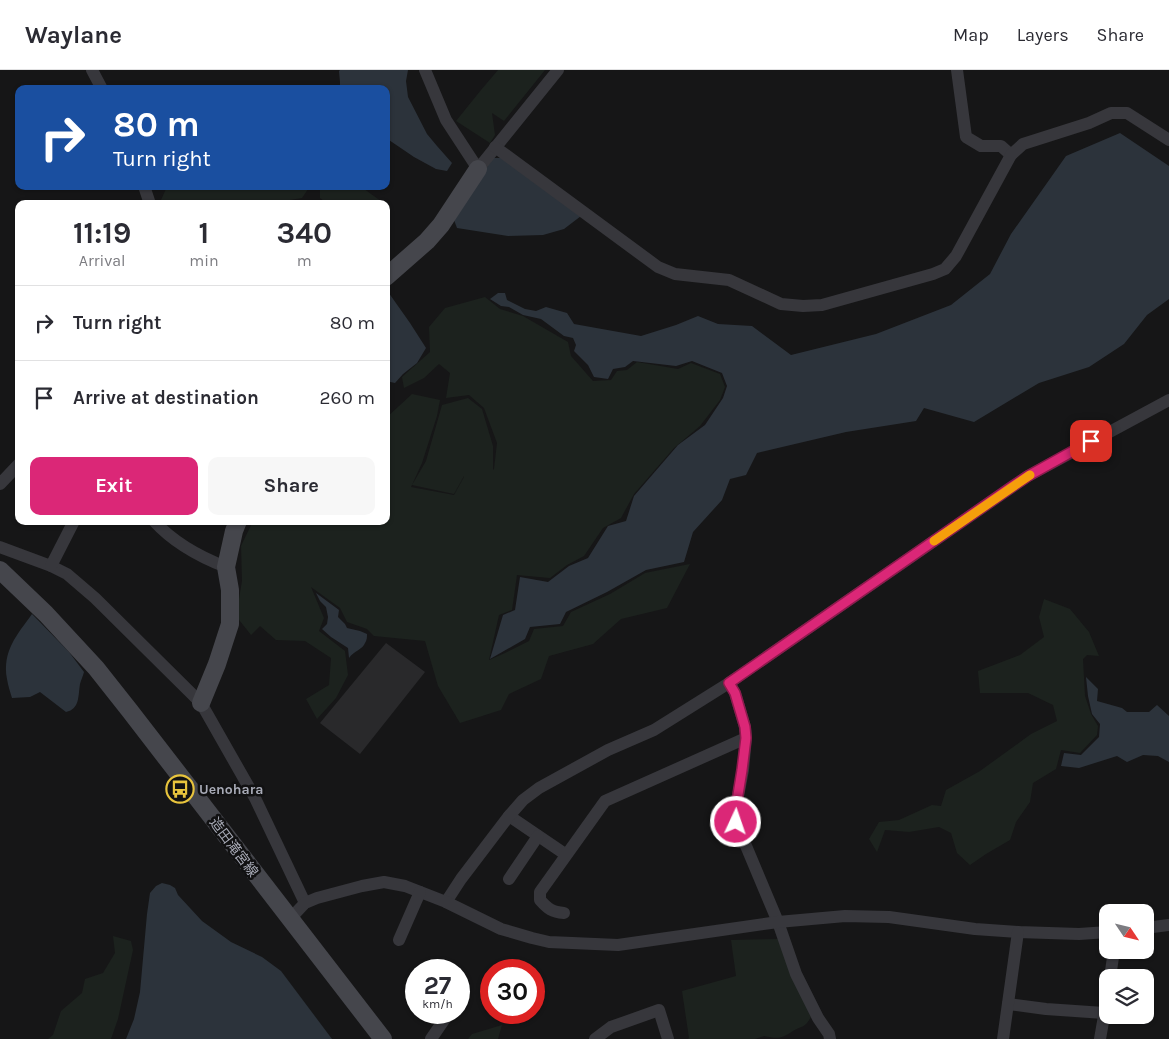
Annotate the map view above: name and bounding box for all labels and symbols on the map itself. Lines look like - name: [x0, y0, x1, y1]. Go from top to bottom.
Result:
- pin: [1070, 420, 1112, 462]
- bus stop icon: Uenohara: [165, 774, 195, 804]
- place label: Uenohara: [199, 781, 263, 798]
- position arrow: [709, 795, 761, 847]
- street label: 造田滝宮線: [206, 814, 261, 880]
- north arrow: [1099, 904, 1154, 959]
- speed limit sign: 30: [480, 959, 545, 1024]

